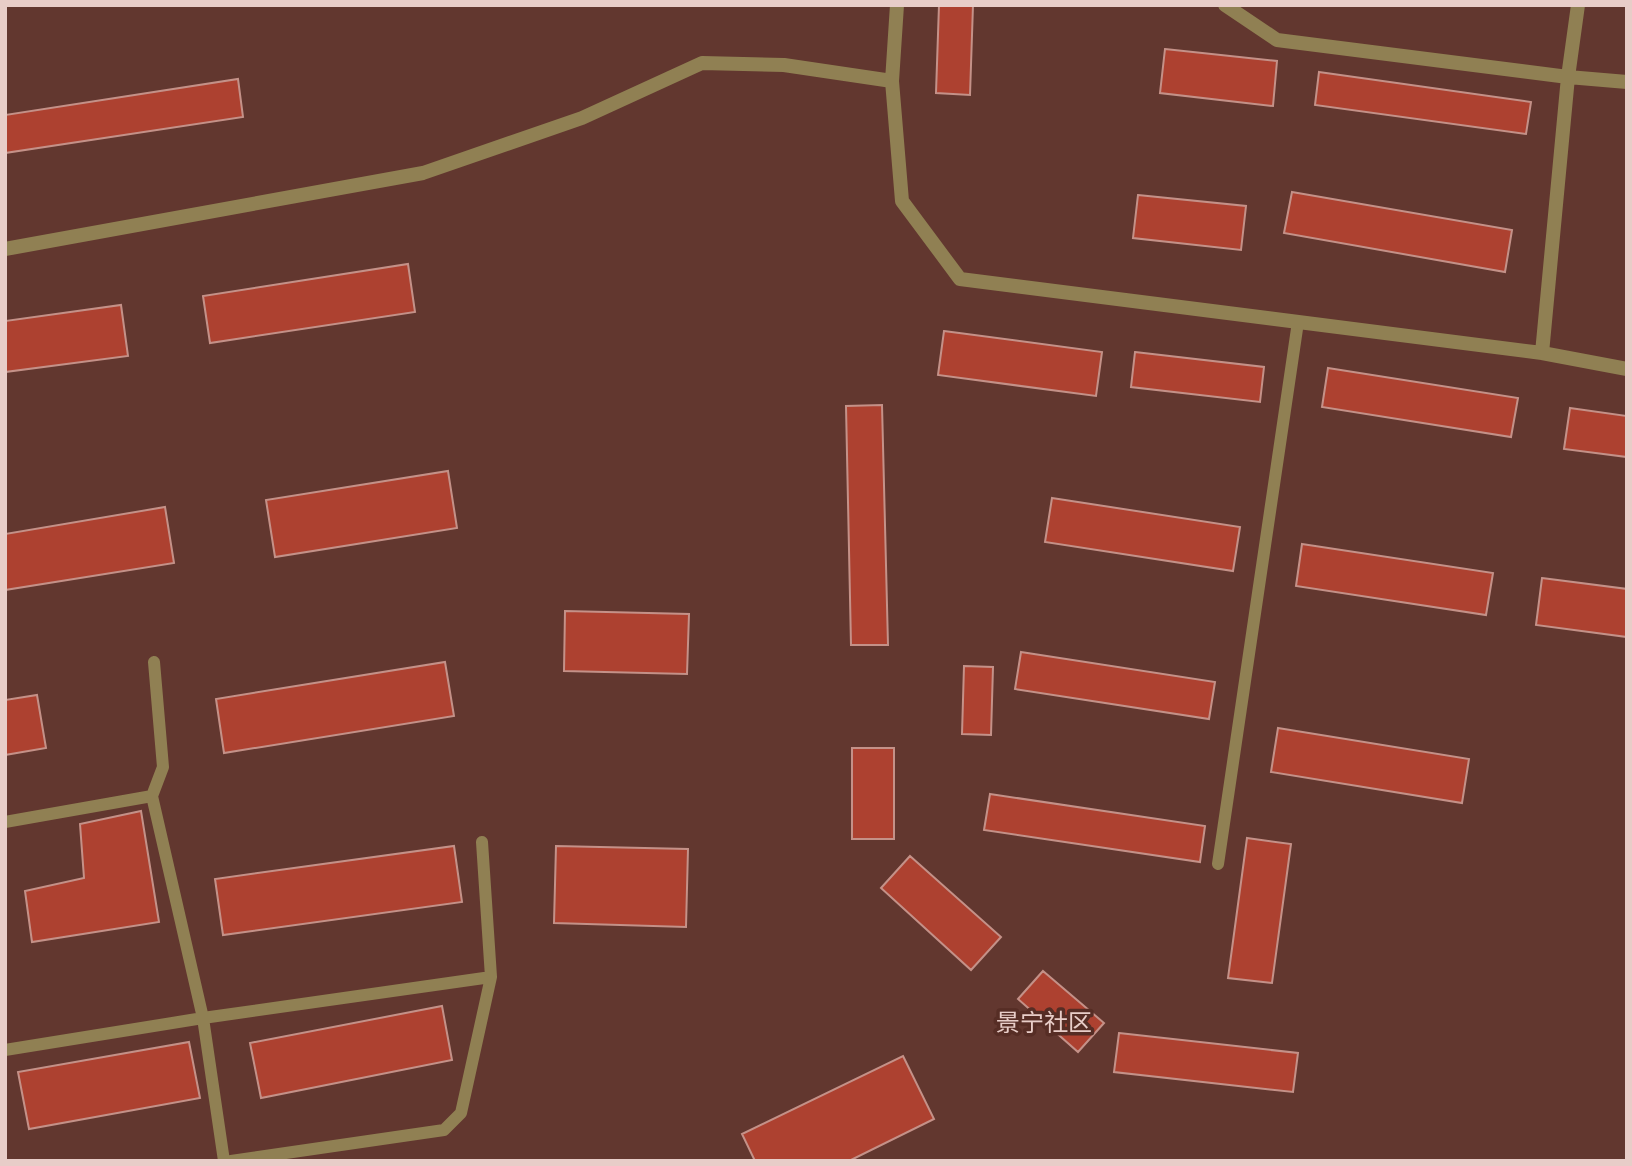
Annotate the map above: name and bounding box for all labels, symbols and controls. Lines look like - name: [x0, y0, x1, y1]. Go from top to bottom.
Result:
- district label: 景宁社区: [996, 1007, 1092, 1036]

